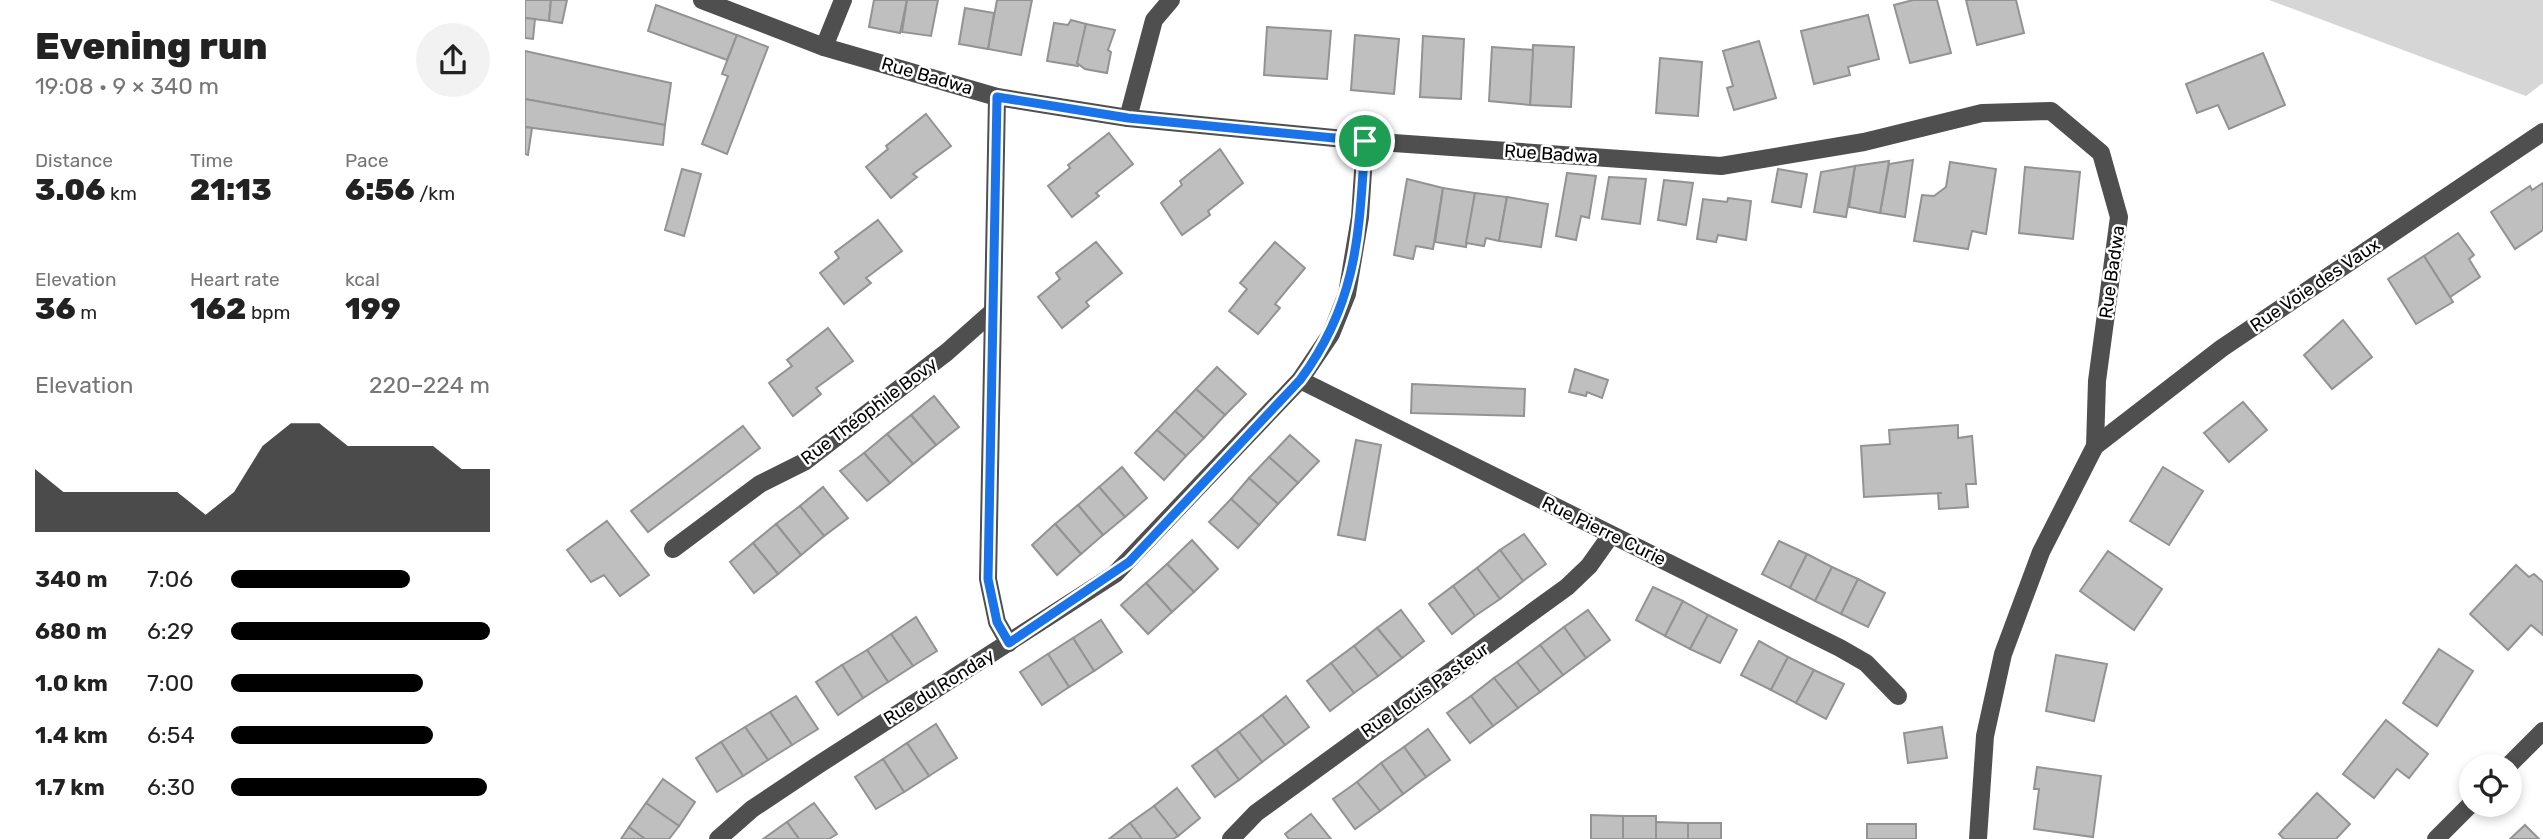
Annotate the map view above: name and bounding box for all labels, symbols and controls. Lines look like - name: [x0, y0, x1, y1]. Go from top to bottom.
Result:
- text: Evening run: [35, 23, 268, 69]
- button: share: [416, 23, 490, 97]
- street label: Rue Badwa: [879, 52, 975, 100]
- text: 19:08 · 9 × 340 m: [35, 72, 219, 100]
- pin: [1335, 111, 1395, 171]
- icon: arrive: [1346, 122, 1384, 160]
- street label: Rue Badwa: [1503, 140, 1599, 168]
- text: Distance: [35, 149, 113, 172]
- text: Time: [190, 149, 233, 172]
- text: Pace: [345, 149, 389, 172]
- text: 3.06: [35, 172, 105, 208]
- text: 21:13: [190, 172, 272, 208]
- text: 6:56: [345, 172, 415, 208]
- text: km: [105, 182, 137, 205]
- text: /km: [415, 182, 455, 205]
- street label: Rue Badwa: [2095, 224, 2129, 320]
- street label: Rue Voie des Vaux: [2246, 233, 2384, 337]
- text: Elevation: [35, 268, 116, 291]
- text: Heart rate: [190, 268, 280, 291]
- text: kcal: [345, 268, 380, 291]
- text: 36: [35, 291, 76, 327]
- text: 162: [190, 291, 246, 327]
- text: 199: [345, 291, 401, 327]
- text: m: [76, 301, 97, 324]
- text: bpm: [246, 301, 290, 324]
- street label: Rue Théophile Bovy: [797, 353, 942, 469]
- text: Elevation: [35, 371, 134, 399]
- text: 220–224 m: [369, 371, 490, 399]
- street label: Rue Pierre Curie: [1538, 491, 1670, 571]
- text: 340 m: [35, 565, 107, 593]
- text: 7:06: [147, 565, 193, 593]
- text: 680 m: [35, 617, 107, 645]
- text: 6:29: [147, 617, 194, 645]
- street label: Rue Louis Pasteur: [1357, 637, 1493, 742]
- street label: Rue du Ronday: [880, 644, 998, 730]
- text: 1.0 km: [35, 669, 108, 697]
- text: 7:00: [147, 669, 194, 697]
- text: 1.4 km: [35, 721, 108, 749]
- text: 6:54: [147, 721, 195, 749]
- map controls: [2459, 754, 2522, 817]
- button: locate: [2459, 754, 2522, 817]
- text: 1.7 km: [35, 773, 105, 801]
- text: 6:30: [147, 773, 195, 801]

